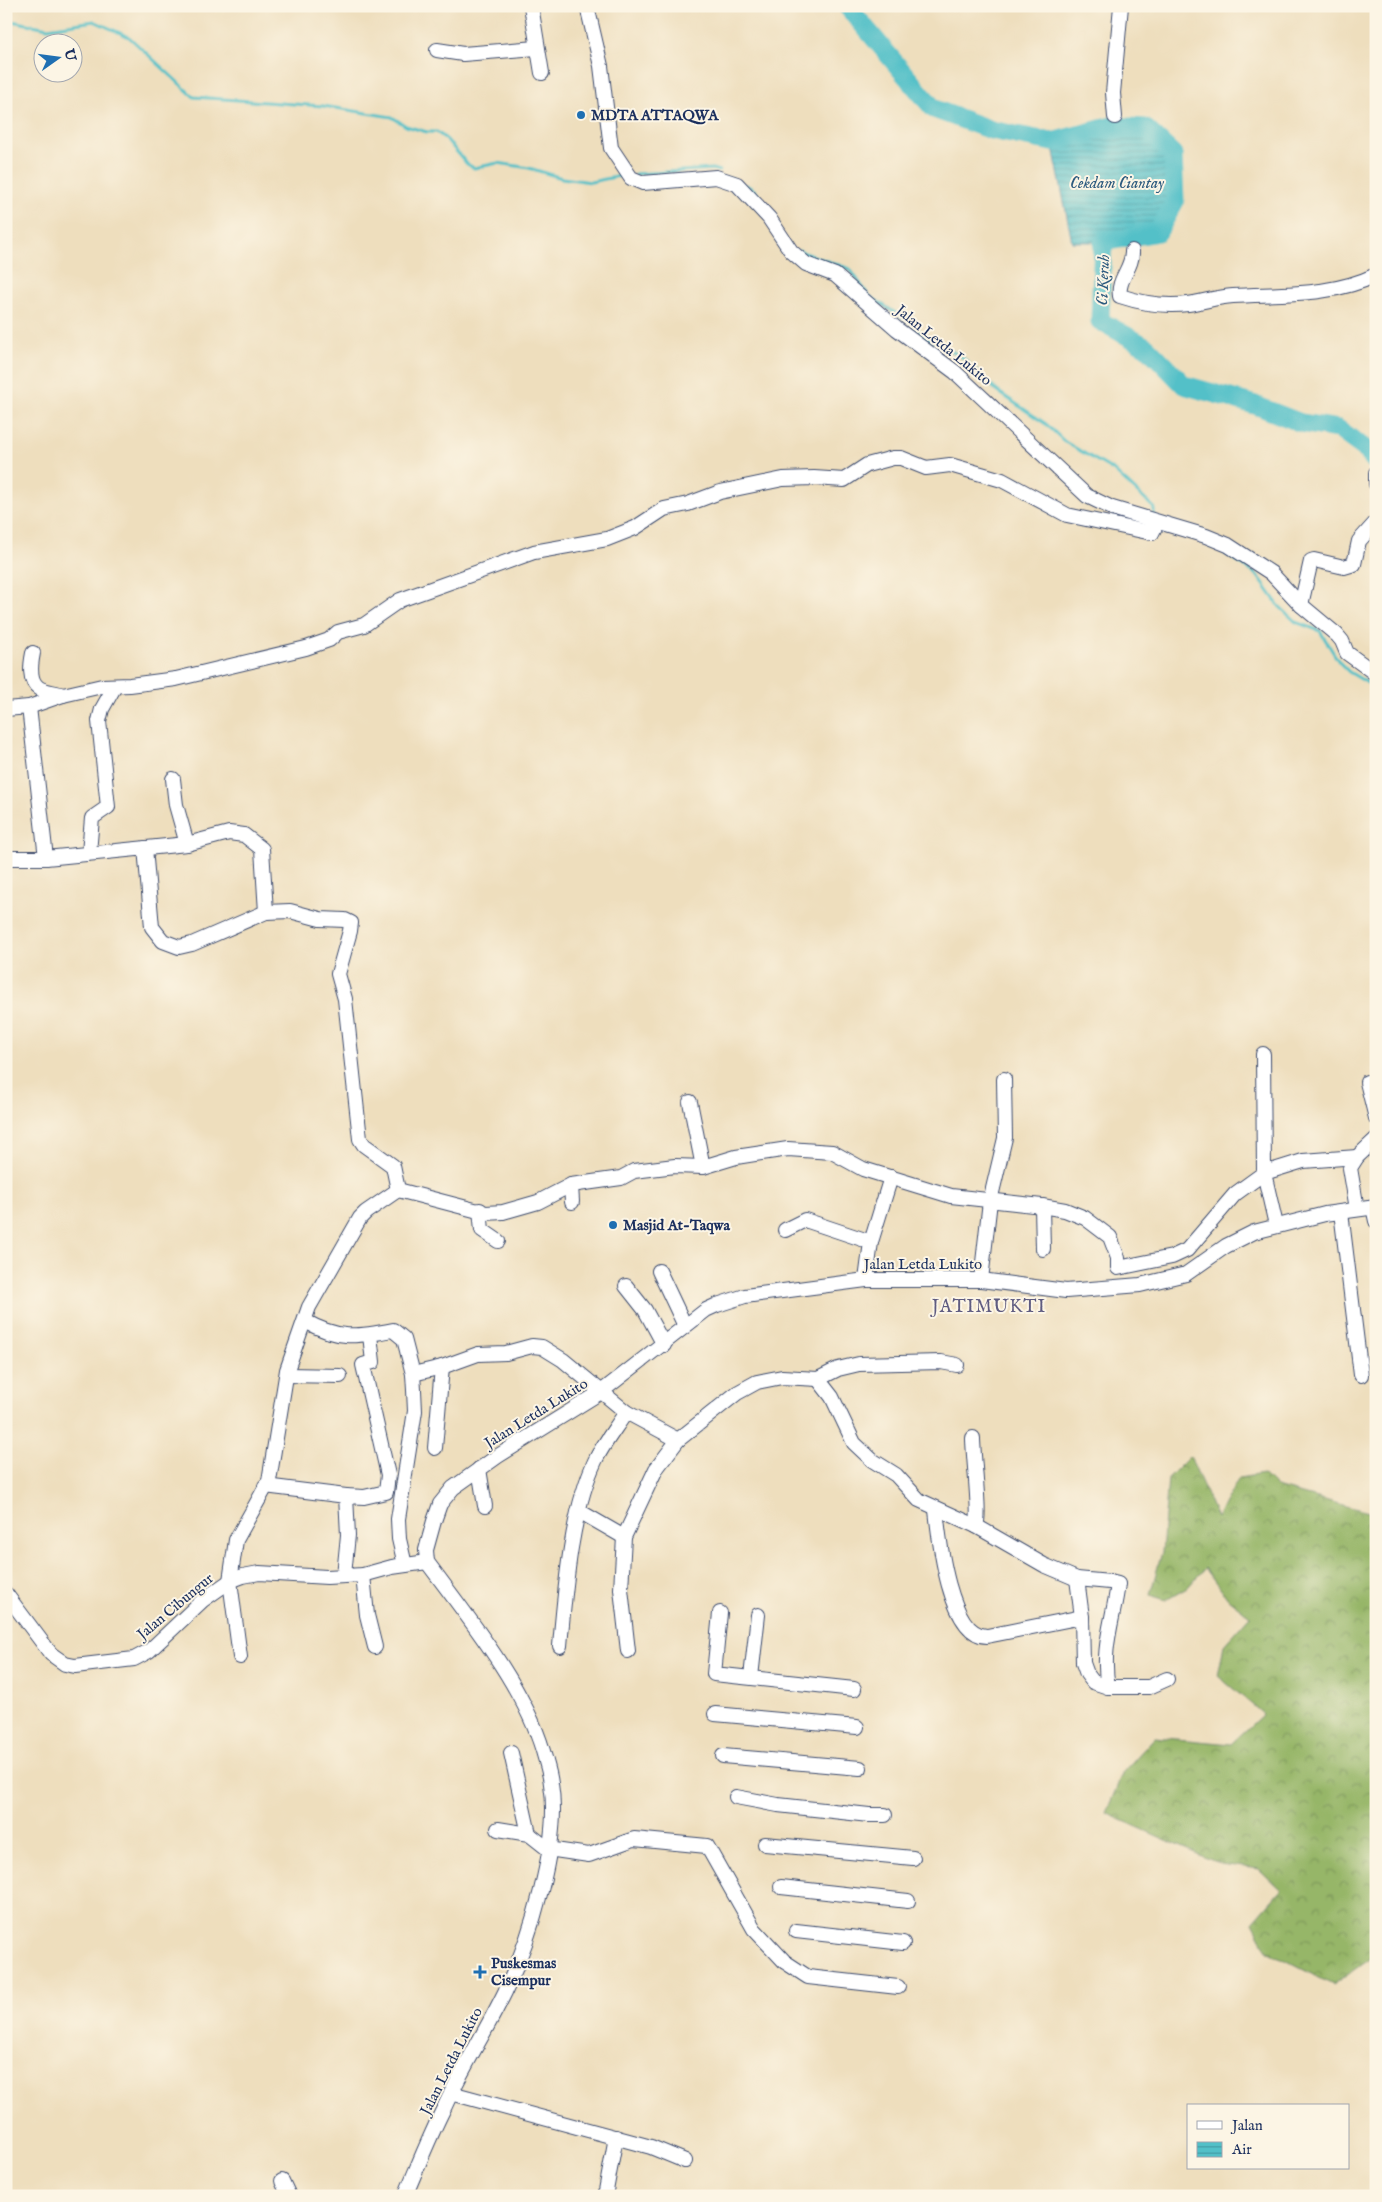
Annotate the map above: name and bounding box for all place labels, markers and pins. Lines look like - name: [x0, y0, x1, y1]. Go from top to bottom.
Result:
- place label: MDTA ATTAQWA: [591, 106, 719, 125]
- marker: MDTA ATTAQWA: [575, 109, 587, 121]
- place label: Masjid At-Taqwa: [623, 1216, 730, 1235]
- marker: Masjid At-Taqwa: [607, 1219, 619, 1231]
- place label: Puskesmas Cisempur: [491, 1954, 557, 1990]
- marker: Puskesmas Cisempur: [473, 1965, 487, 1979]

